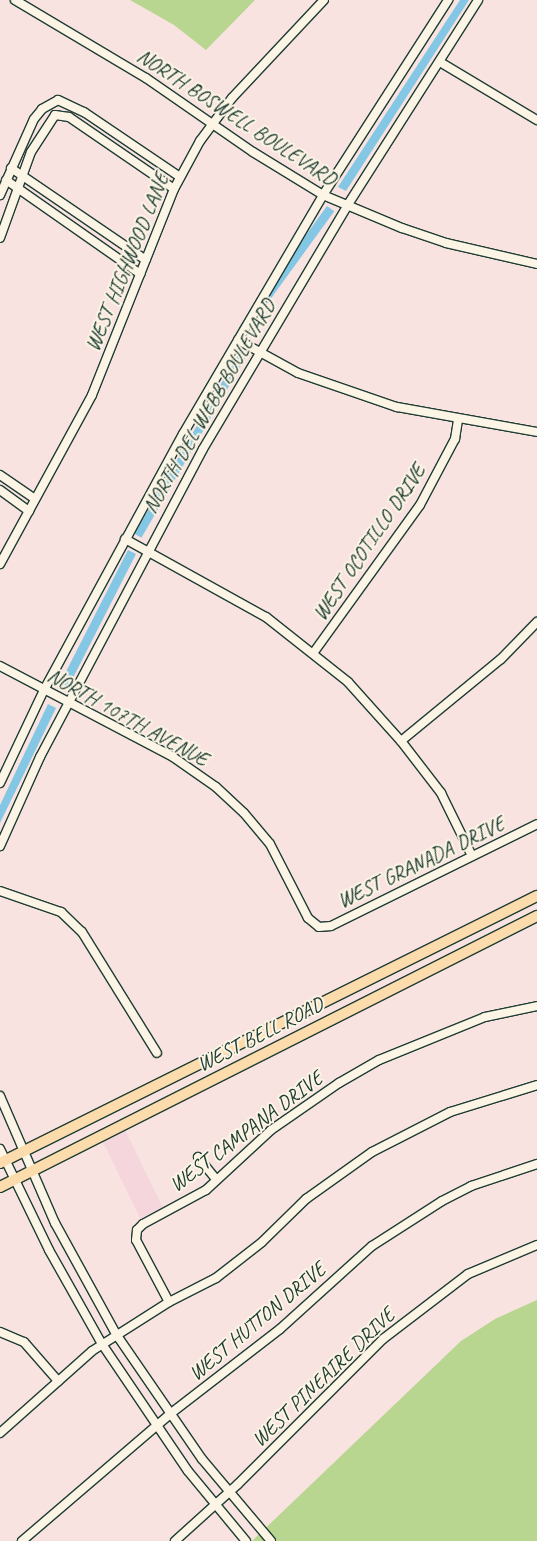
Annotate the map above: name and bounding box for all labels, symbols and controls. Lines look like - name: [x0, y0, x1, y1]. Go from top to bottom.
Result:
- street label: NORTH BOSWELL BOULEVARD: [133, 43, 341, 191]
- street label: WEST HIGHWOOD LANE: [80, 170, 174, 354]
- street label: NORTH DEL WEBB BOULEVARD: [137, 294, 281, 518]
- street label: WEST OCOTILLO DRIVE: [307, 459, 431, 625]
- street label: NORTH 107TH AVENUE: [44, 663, 212, 771]
- street label: WEST GRANADA DRIVE: [333, 810, 509, 914]
- street label: WEST BELL ROAD: [193, 991, 327, 1077]
- street label: WEST CAMPANA DRIVE: [164, 1065, 328, 1197]
- street label: WEST HUTTON DRIVE: [183, 1256, 331, 1386]
- street label: WEST PINEAIRE DRIVE: [246, 1302, 400, 1452]

